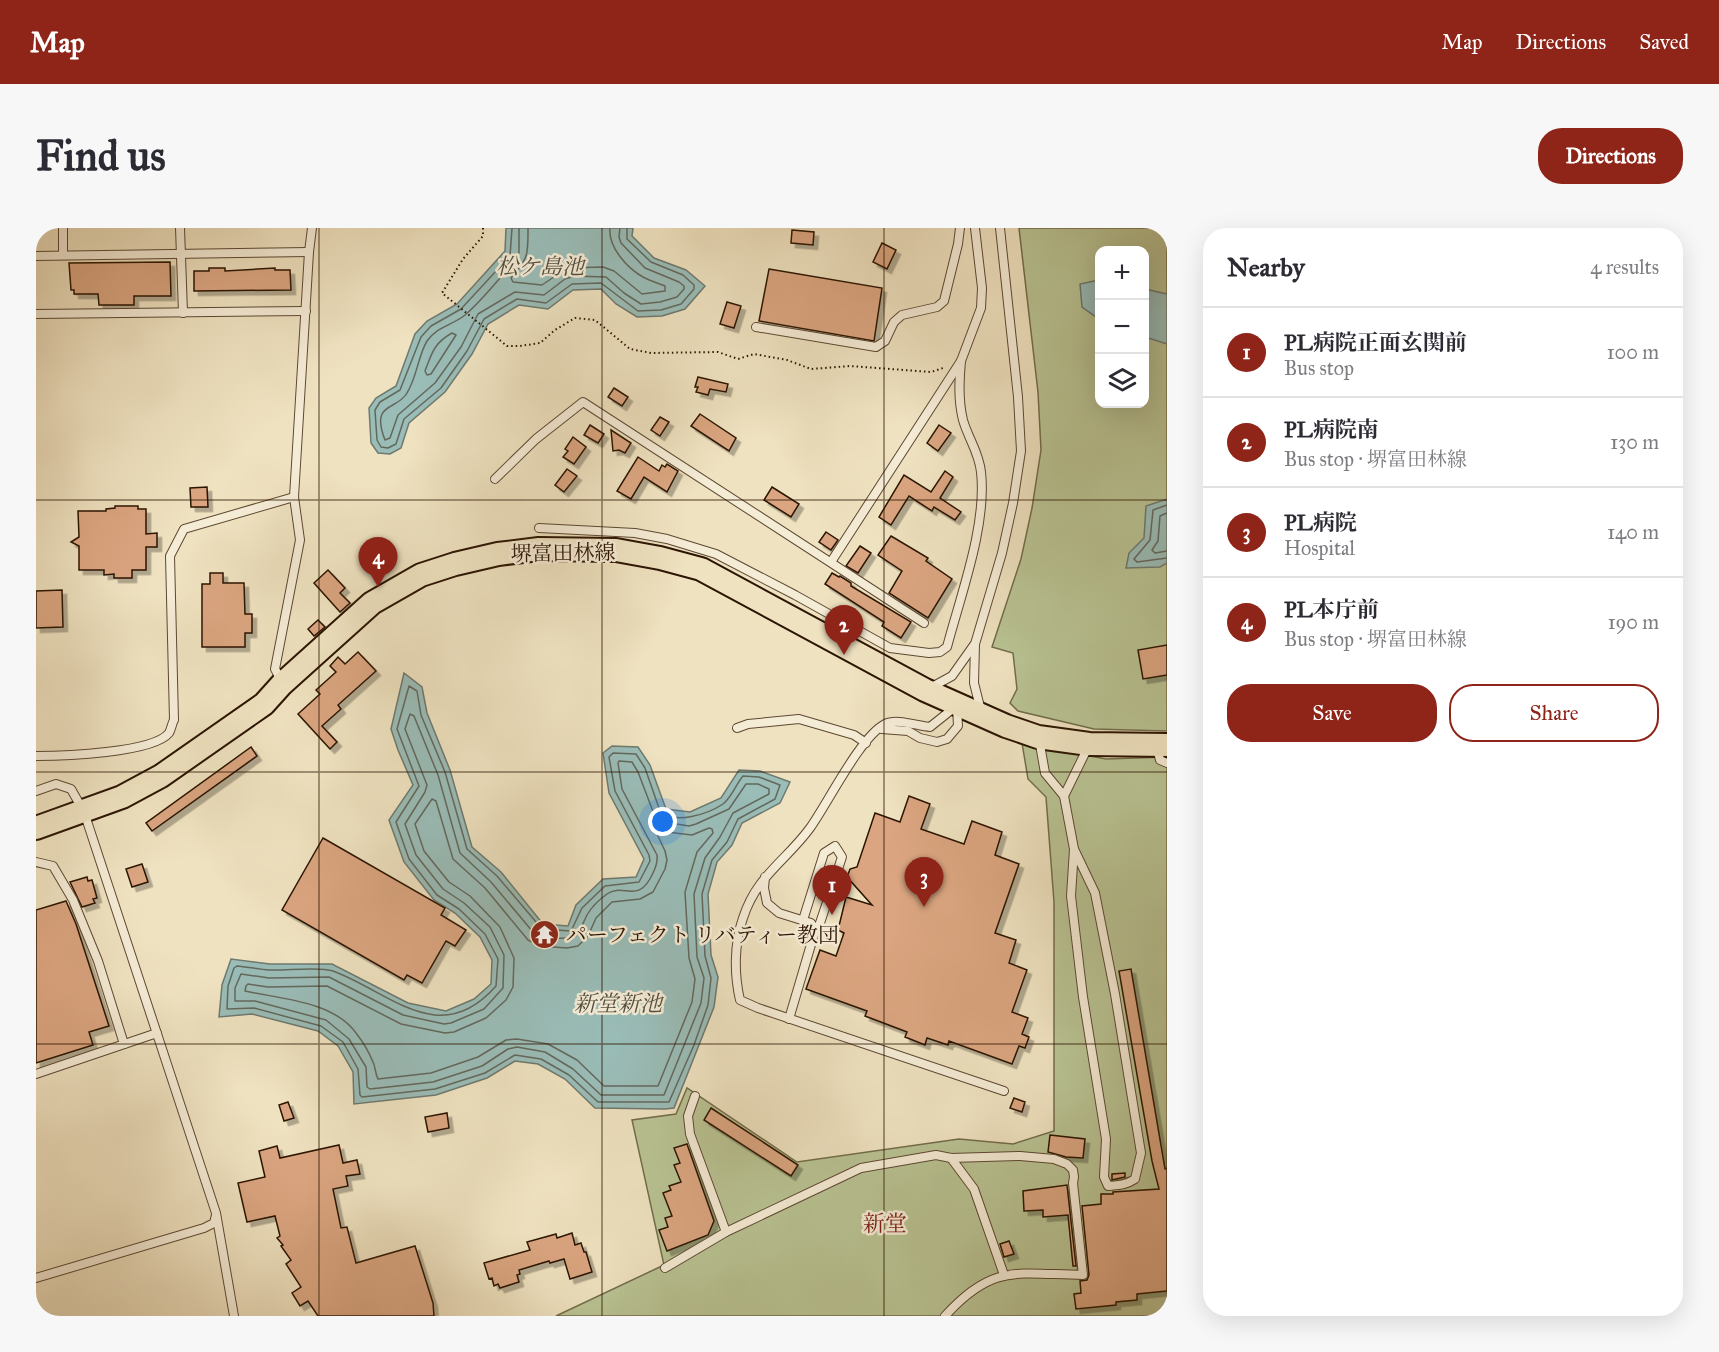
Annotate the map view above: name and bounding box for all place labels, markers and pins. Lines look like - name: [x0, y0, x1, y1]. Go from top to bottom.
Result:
- pin: 4: [358, 538, 398, 587]
- pin: 2: [824, 606, 864, 655]
- pin: 3: [904, 858, 944, 907]
- pin: 1: [812, 866, 852, 915]
- temple icon: パーフェクト リバティー教団: [529, 919, 561, 951]
- place label: パーフェクト リバティー教団: [566, 922, 839, 948]

